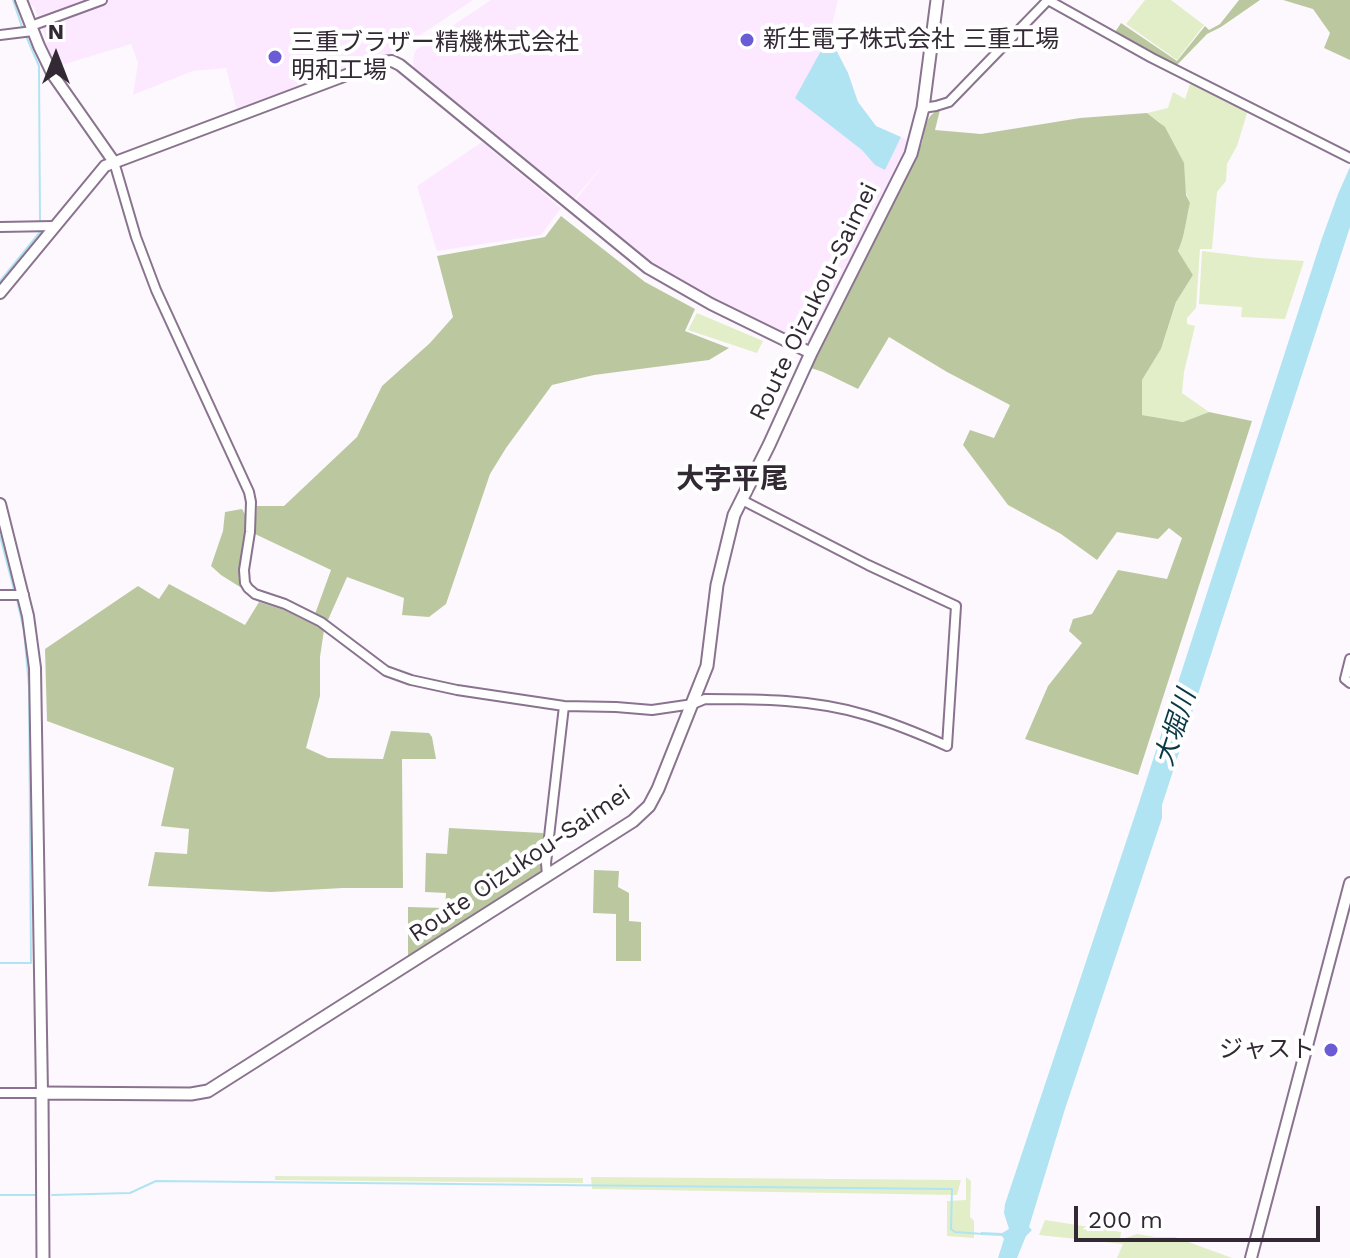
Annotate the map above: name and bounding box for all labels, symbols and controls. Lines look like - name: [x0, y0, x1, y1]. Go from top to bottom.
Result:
- north arrow: [16, 16, 96, 96]
- text: N: [48, 19, 64, 44]
- place label: 新生電子株式会社 三重工場: [763, 26, 1059, 54]
- place label: 三重ブラザー精機株式会社 明和工場: [291, 29, 579, 85]
- marker: 新生電子株式会社 三重工場: [738, 31, 756, 49]
- marker: 三重ブラザー精機株式会社 明和工場: [266, 48, 284, 66]
- street label: Route Oizukou-Saimei: [744, 178, 884, 426]
- district label: 大字平尾: [676, 463, 788, 497]
- water label: 大堀川: [1149, 686, 1203, 770]
- street label: Route Oizukou-Saimei: [404, 779, 636, 949]
- place label: ジャスト: [1219, 1036, 1315, 1064]
- marker: ジャスト: [1322, 1041, 1340, 1059]
- scale bar: [1078, 1190, 1324, 1240]
- text: 200 m: [1088, 1206, 1163, 1234]

